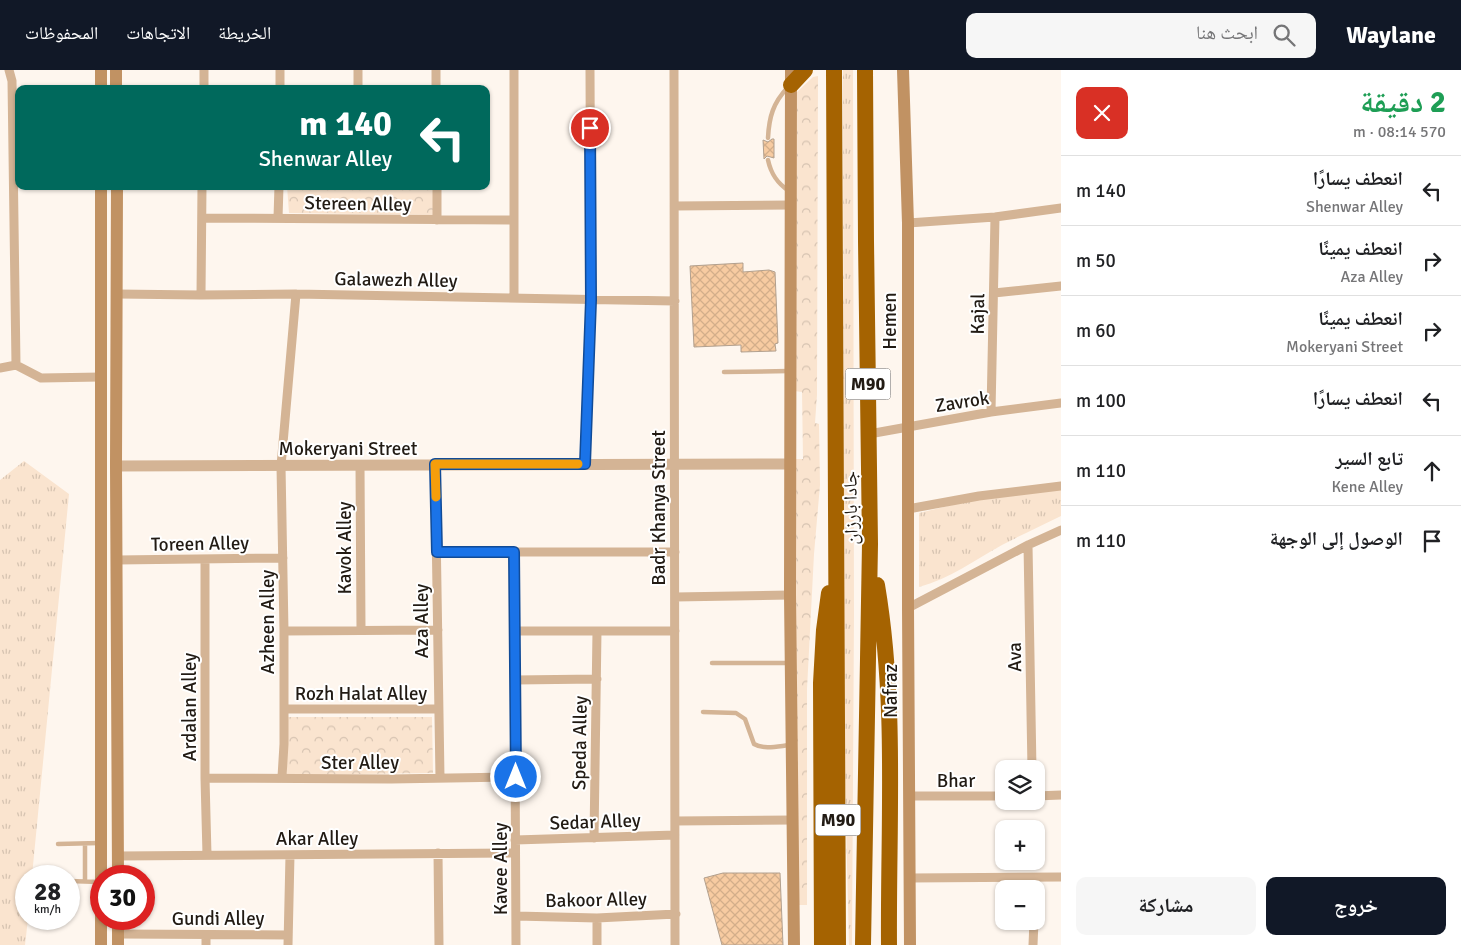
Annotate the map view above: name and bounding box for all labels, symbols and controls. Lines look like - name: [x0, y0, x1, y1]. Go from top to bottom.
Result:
- search box: [966, 13, 1316, 58]
- text: Waylane: [1346, 20, 1436, 50]
- text: ابحث هنا: [1196, 21, 1258, 45]
- icon: search: [1270, 21, 1298, 49]
- text: المحفوظات: [25, 22, 98, 44]
- text: الاتجاهات: [126, 22, 190, 44]
- text: الخريطة: [218, 22, 271, 44]
- text: 2 دقيقة: [1360, 84, 1446, 121]
- button: close: [1076, 87, 1128, 139]
- text: 140 m: [299, 102, 392, 145]
- icon: left: [410, 105, 475, 170]
- pin: [569, 107, 611, 149]
- icon: arrive: [576, 114, 604, 142]
- text: 570 m · 08:14: [1353, 122, 1446, 142]
- text: Shenwar Alley: [259, 145, 392, 172]
- text: انعطف يسارًا: [1313, 167, 1403, 191]
- icon: left: [1418, 177, 1446, 205]
- text: 140 m: [1076, 179, 1126, 203]
- street label: Stereen Alley: [304, 191, 412, 217]
- text: Shenwar Alley: [1306, 197, 1403, 217]
- text: انعطف يمينًا: [1318, 237, 1403, 261]
- icon: right: [1418, 247, 1446, 275]
- text: 50 m: [1076, 249, 1116, 273]
- street label: Galawezh Alley: [334, 267, 458, 293]
- text: Aza Alley: [1340, 267, 1403, 287]
- street label: Hemen: [878, 292, 902, 350]
- street label: Kajal: [966, 293, 990, 335]
- text: انعطف يمينًا: [1318, 307, 1403, 331]
- icon: right: [1418, 317, 1446, 345]
- text: 60 m: [1076, 319, 1116, 343]
- text: Mokeryani Street: [1286, 337, 1403, 357]
- road number: M90: [846, 368, 890, 399]
- street label: Zavrok: [933, 386, 991, 418]
- text: انعطف يسارًا: [1313, 387, 1403, 411]
- icon: left: [1418, 387, 1446, 415]
- text: 100 m: [1076, 389, 1126, 413]
- street label: Badr Khanya Street: [647, 430, 671, 586]
- street label: Mokeryani Street: [279, 437, 418, 461]
- text: تابع السير: [1335, 447, 1403, 471]
- icon: ahead: [1418, 457, 1446, 485]
- text: 110 m: [1076, 459, 1126, 483]
- street label: جادا بارزان: [838, 471, 864, 545]
- text: Kene Alley: [1331, 477, 1403, 497]
- street label: Kavok Alley: [333, 501, 357, 594]
- text: الوصول إلى الوجهة: [1270, 527, 1403, 551]
- icon: arrive: [1418, 527, 1446, 555]
- text: 110 m: [1076, 529, 1126, 553]
- street label: Toreen Alley: [151, 531, 249, 557]
- street label: Azheen Alley: [256, 570, 280, 674]
- street label: Aza Alley: [410, 584, 434, 658]
- street label: Ava: [1003, 642, 1027, 672]
- street label: Ardalan Alley: [178, 653, 202, 761]
- street label: Nafraz: [879, 664, 903, 718]
- street label: Rozh Halat Alley: [295, 682, 427, 706]
- street label: Speda Alley: [567, 696, 593, 790]
- position arrow: [489, 750, 541, 802]
- street label: Ster Alley: [321, 751, 399, 775]
- map controls: [995, 760, 1045, 930]
- button: layers: [995, 760, 1045, 810]
- street label: Bhar: [937, 769, 975, 793]
- road number: M90: [816, 804, 860, 836]
- street label: Sedar Alley: [549, 808, 641, 836]
- button: +: [995, 820, 1045, 870]
- street label: Kavee Alley: [489, 823, 513, 915]
- street label: Akar Alley: [276, 827, 358, 851]
- speed limit sign: 30: [90, 865, 155, 930]
- text: 28: [34, 876, 61, 907]
- button: مشاركة: [1076, 877, 1256, 935]
- button: خروج: [1266, 877, 1446, 935]
- button: −: [995, 880, 1045, 930]
- street label: Bakoor Alley: [545, 887, 647, 913]
- text: km/h: [34, 902, 61, 917]
- street label: Gundi Alley: [172, 907, 264, 931]

